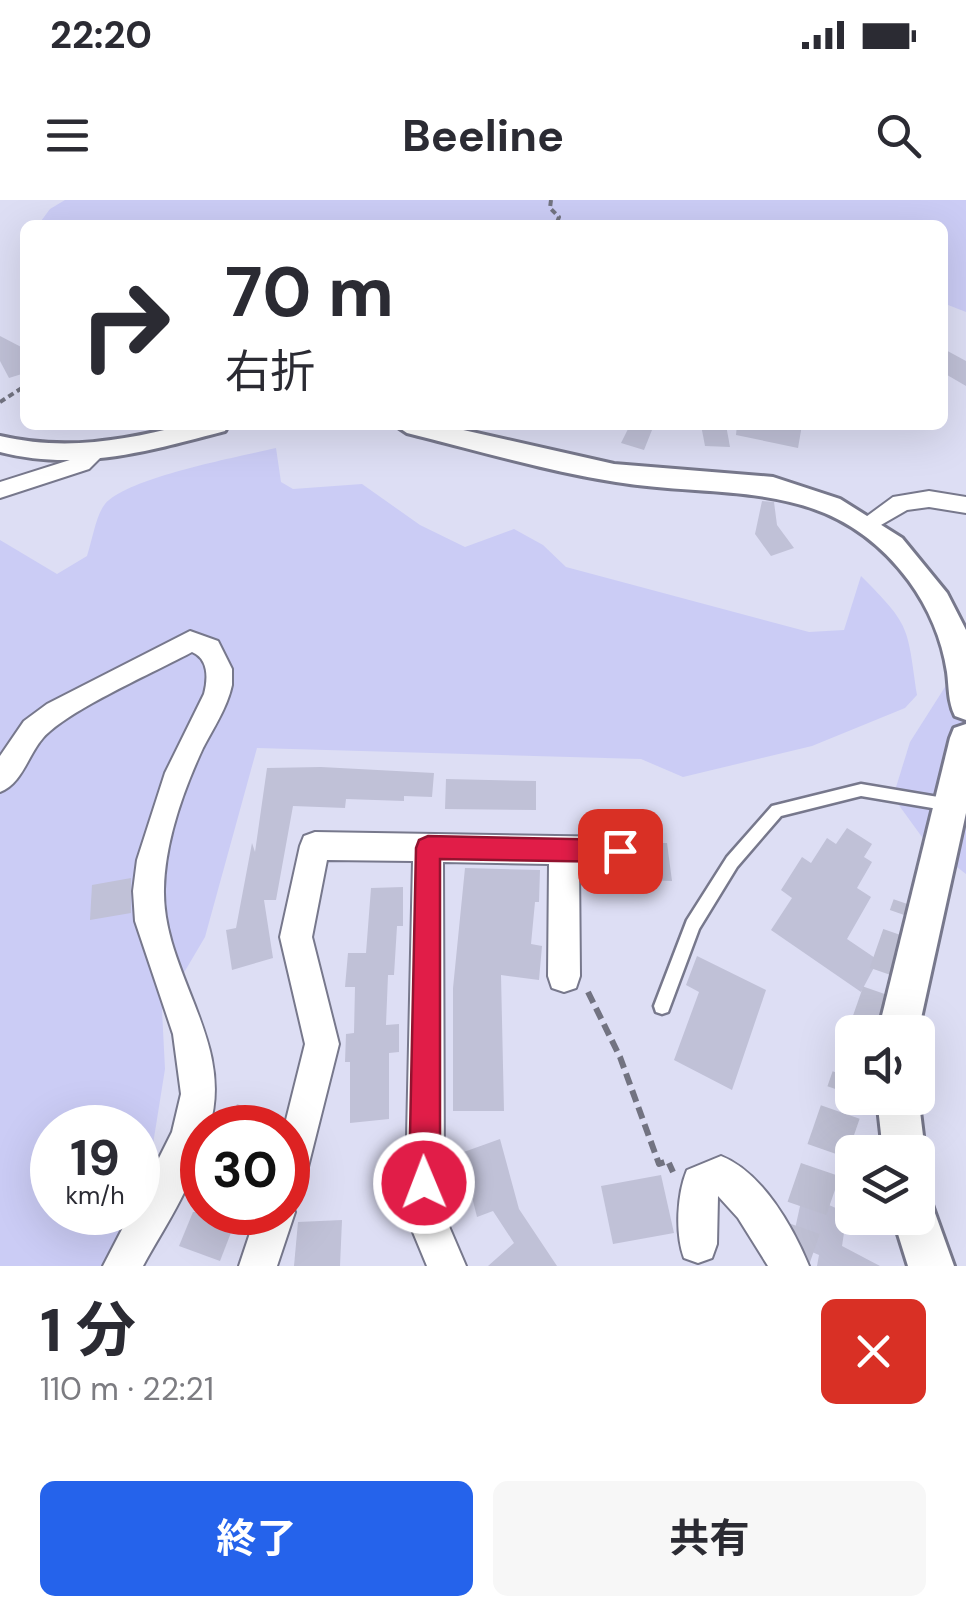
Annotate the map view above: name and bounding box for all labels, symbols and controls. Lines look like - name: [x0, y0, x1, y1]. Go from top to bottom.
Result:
- text: 22:20: [50, 10, 152, 60]
- text: Beeline: [402, 106, 564, 165]
- icon: menu: [40, 108, 95, 163]
- icon: search: [871, 108, 926, 163]
- text: 70 m: [225, 247, 394, 338]
- icon: right: [60, 260, 190, 390]
- text: 右折: [225, 342, 315, 401]
- pin: [578, 809, 663, 894]
- icon: arrive: [593, 824, 648, 879]
- map controls: [835, 1015, 935, 1235]
- button: sound: [835, 1015, 935, 1115]
- speed limit sign: 30: [180, 1105, 310, 1235]
- text: 19: [70, 1125, 120, 1191]
- position arrow: [372, 1131, 476, 1235]
- button: layers: [835, 1135, 935, 1235]
- text: km/h: [65, 1179, 125, 1212]
- text: 1 分: [40, 1291, 136, 1370]
- button: close: [821, 1299, 926, 1404]
- text: 110 m · 22:21: [40, 1368, 214, 1410]
- button: 終了: [40, 1481, 473, 1596]
- button: 共有: [493, 1481, 926, 1596]

